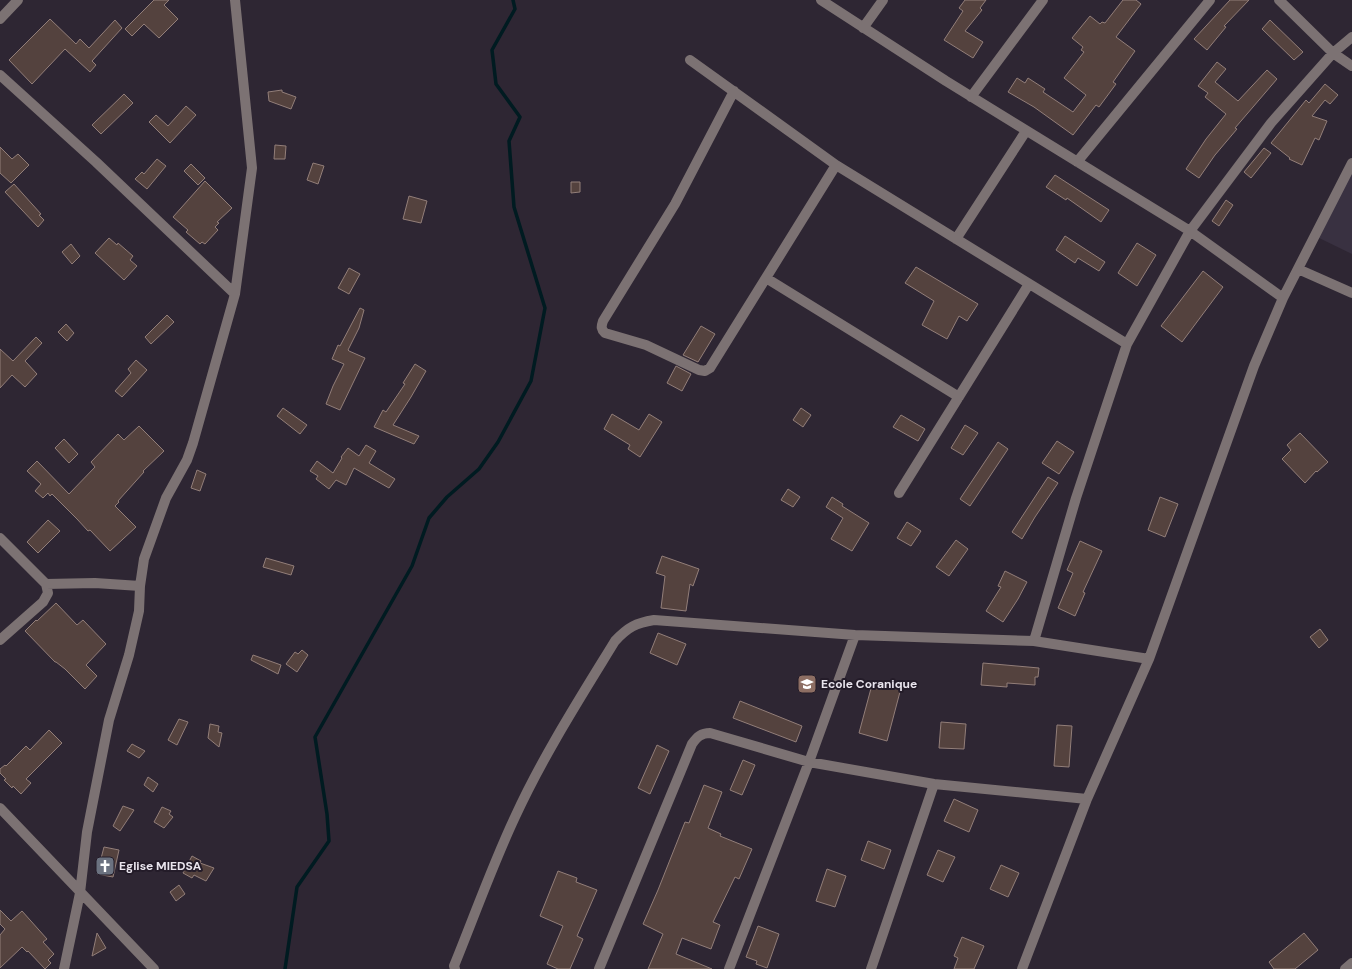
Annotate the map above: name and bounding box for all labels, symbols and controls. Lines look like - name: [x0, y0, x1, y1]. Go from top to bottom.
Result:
- school or university icon: Ecole Coranique: [796, 673, 818, 695]
- place label: Ecole Coranique: [821, 676, 917, 692]
- church icon: Eglise MIEDSA: [94, 855, 116, 877]
- place label: Eglise MIEDSA: [119, 858, 202, 874]

